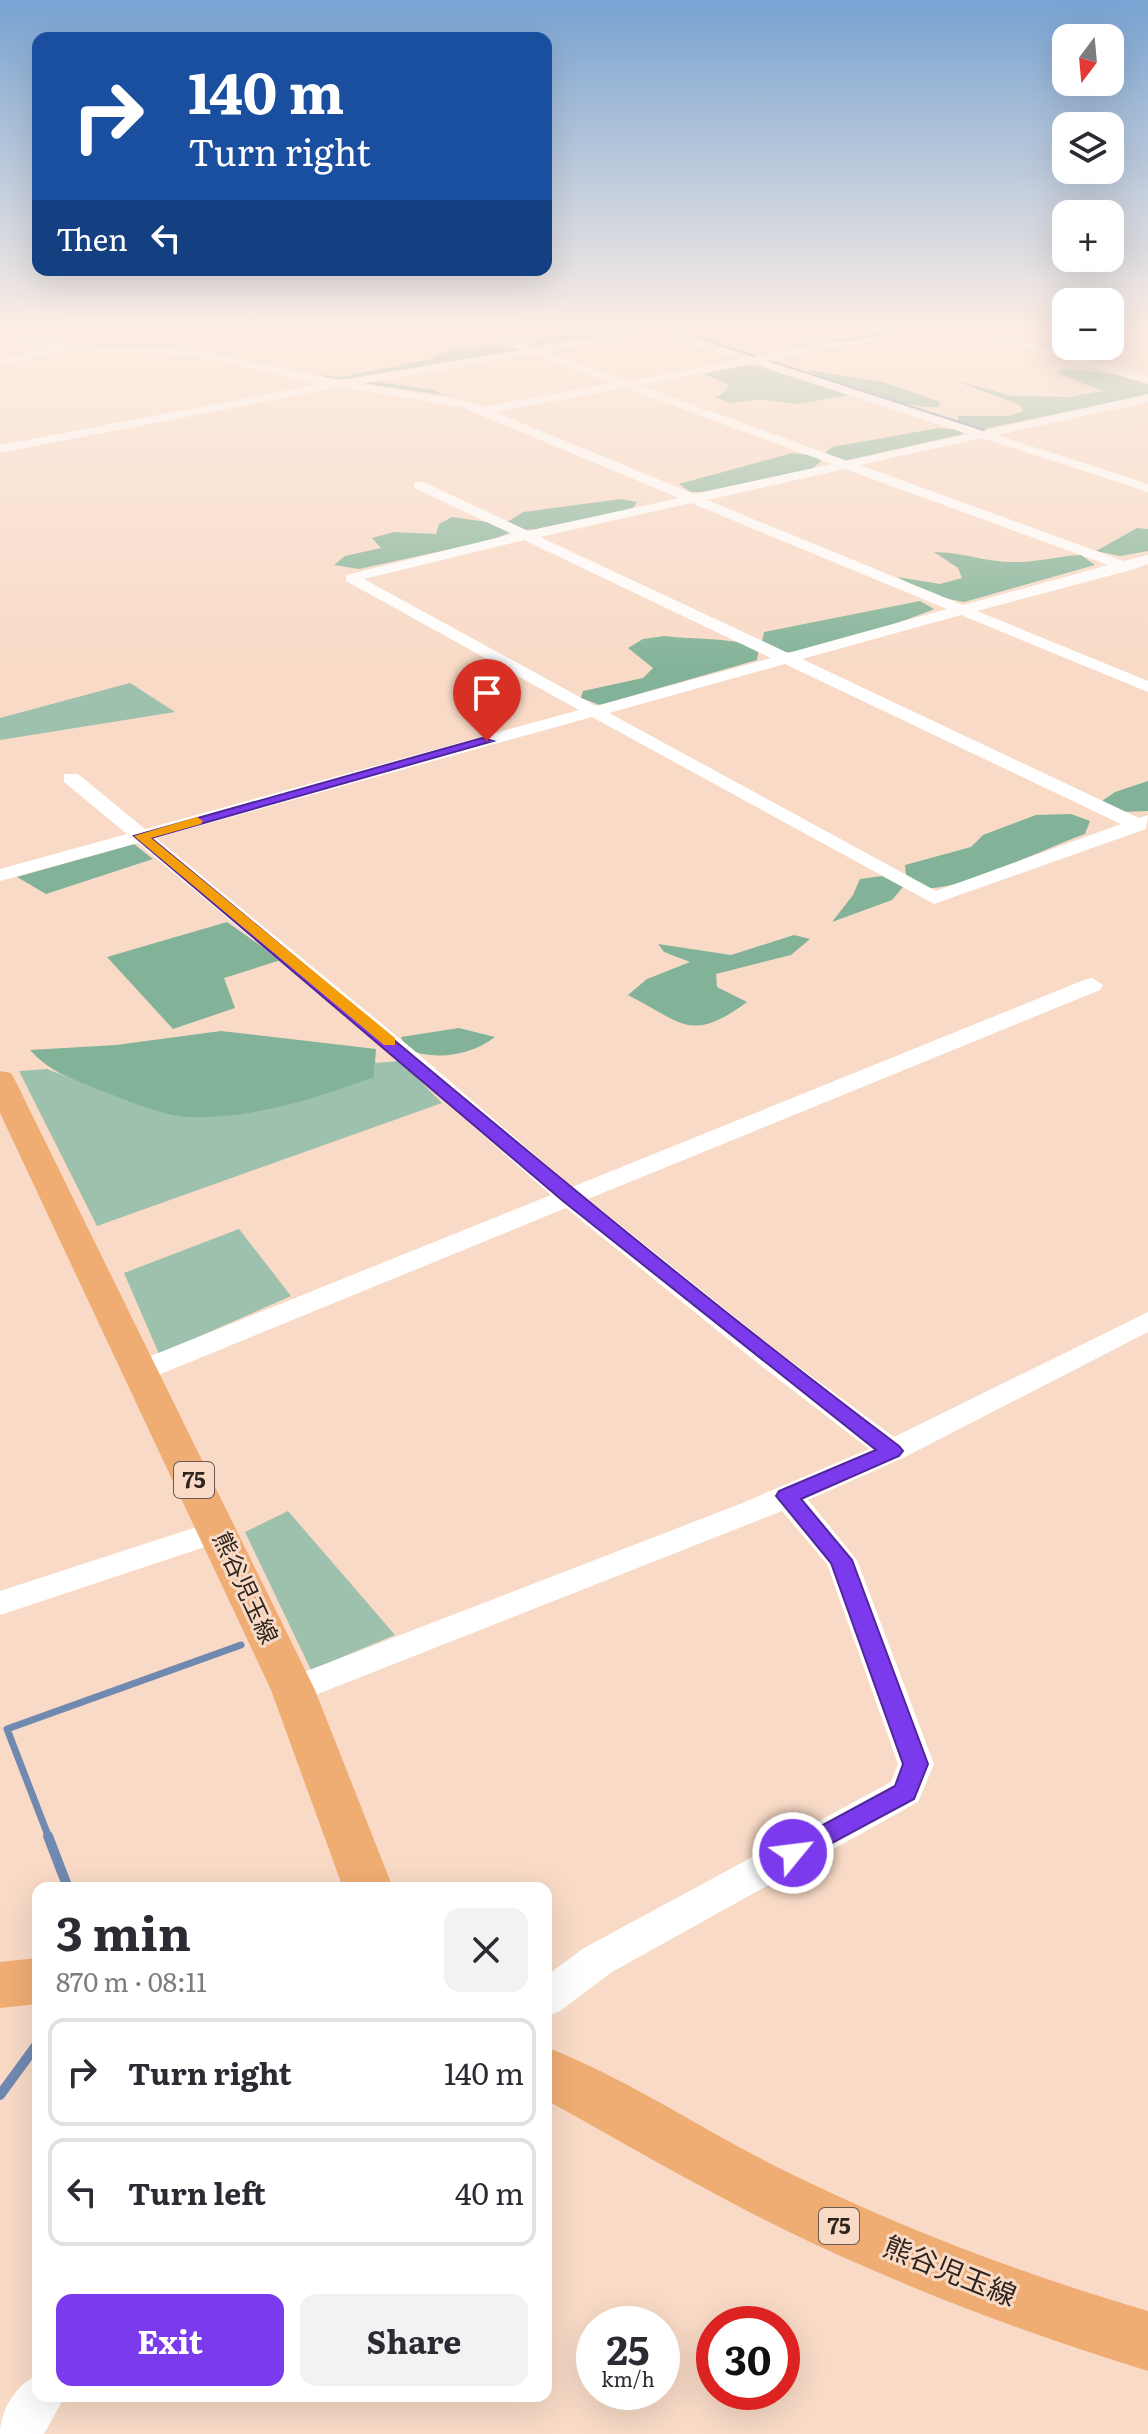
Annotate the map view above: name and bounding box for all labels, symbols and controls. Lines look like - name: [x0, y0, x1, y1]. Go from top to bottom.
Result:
- north arrow: [1052, 24, 1124, 96]
- map controls: [1052, 24, 1124, 360]
- text: 140 m: [188, 48, 344, 131]
- icon: right: [56, 64, 160, 168]
- button: layers: [1052, 112, 1124, 184]
- text: Turn right: [188, 124, 371, 177]
- button: +: [1052, 200, 1124, 272]
- text: Then: [56, 216, 128, 260]
- icon: left: [144, 216, 188, 260]
- button: −: [1052, 288, 1124, 360]
- pin: [453, 659, 521, 741]
- icon: arrive: [465, 671, 509, 715]
- road number: 75: [174, 1462, 214, 1498]
- street label: 熊谷児玉線: [206, 1525, 288, 1649]
- position arrow: [751, 1811, 835, 1895]
- text: 3 min: [56, 1895, 191, 1966]
- button: close: [444, 1908, 528, 1992]
- text: 870 m · 08:11: [56, 1961, 207, 2000]
- icon: right: [60, 2050, 104, 2094]
- text: Turn right: [128, 2050, 292, 2094]
- text: 140 m: [444, 2050, 524, 2094]
- icon: left: [60, 2170, 104, 2214]
- text: Turn left: [128, 2170, 266, 2214]
- text: 40 m: [455, 2170, 524, 2214]
- road number: 75: [819, 2208, 859, 2244]
- street label: 熊谷児玉線: [878, 2223, 1024, 2315]
- button: Exit: [56, 2294, 284, 2386]
- button: Share: [300, 2294, 528, 2386]
- speed limit sign: 30: [696, 2306, 800, 2410]
- text: 25: [606, 2318, 650, 2377]
- text: km/h: [601, 2363, 655, 2393]

